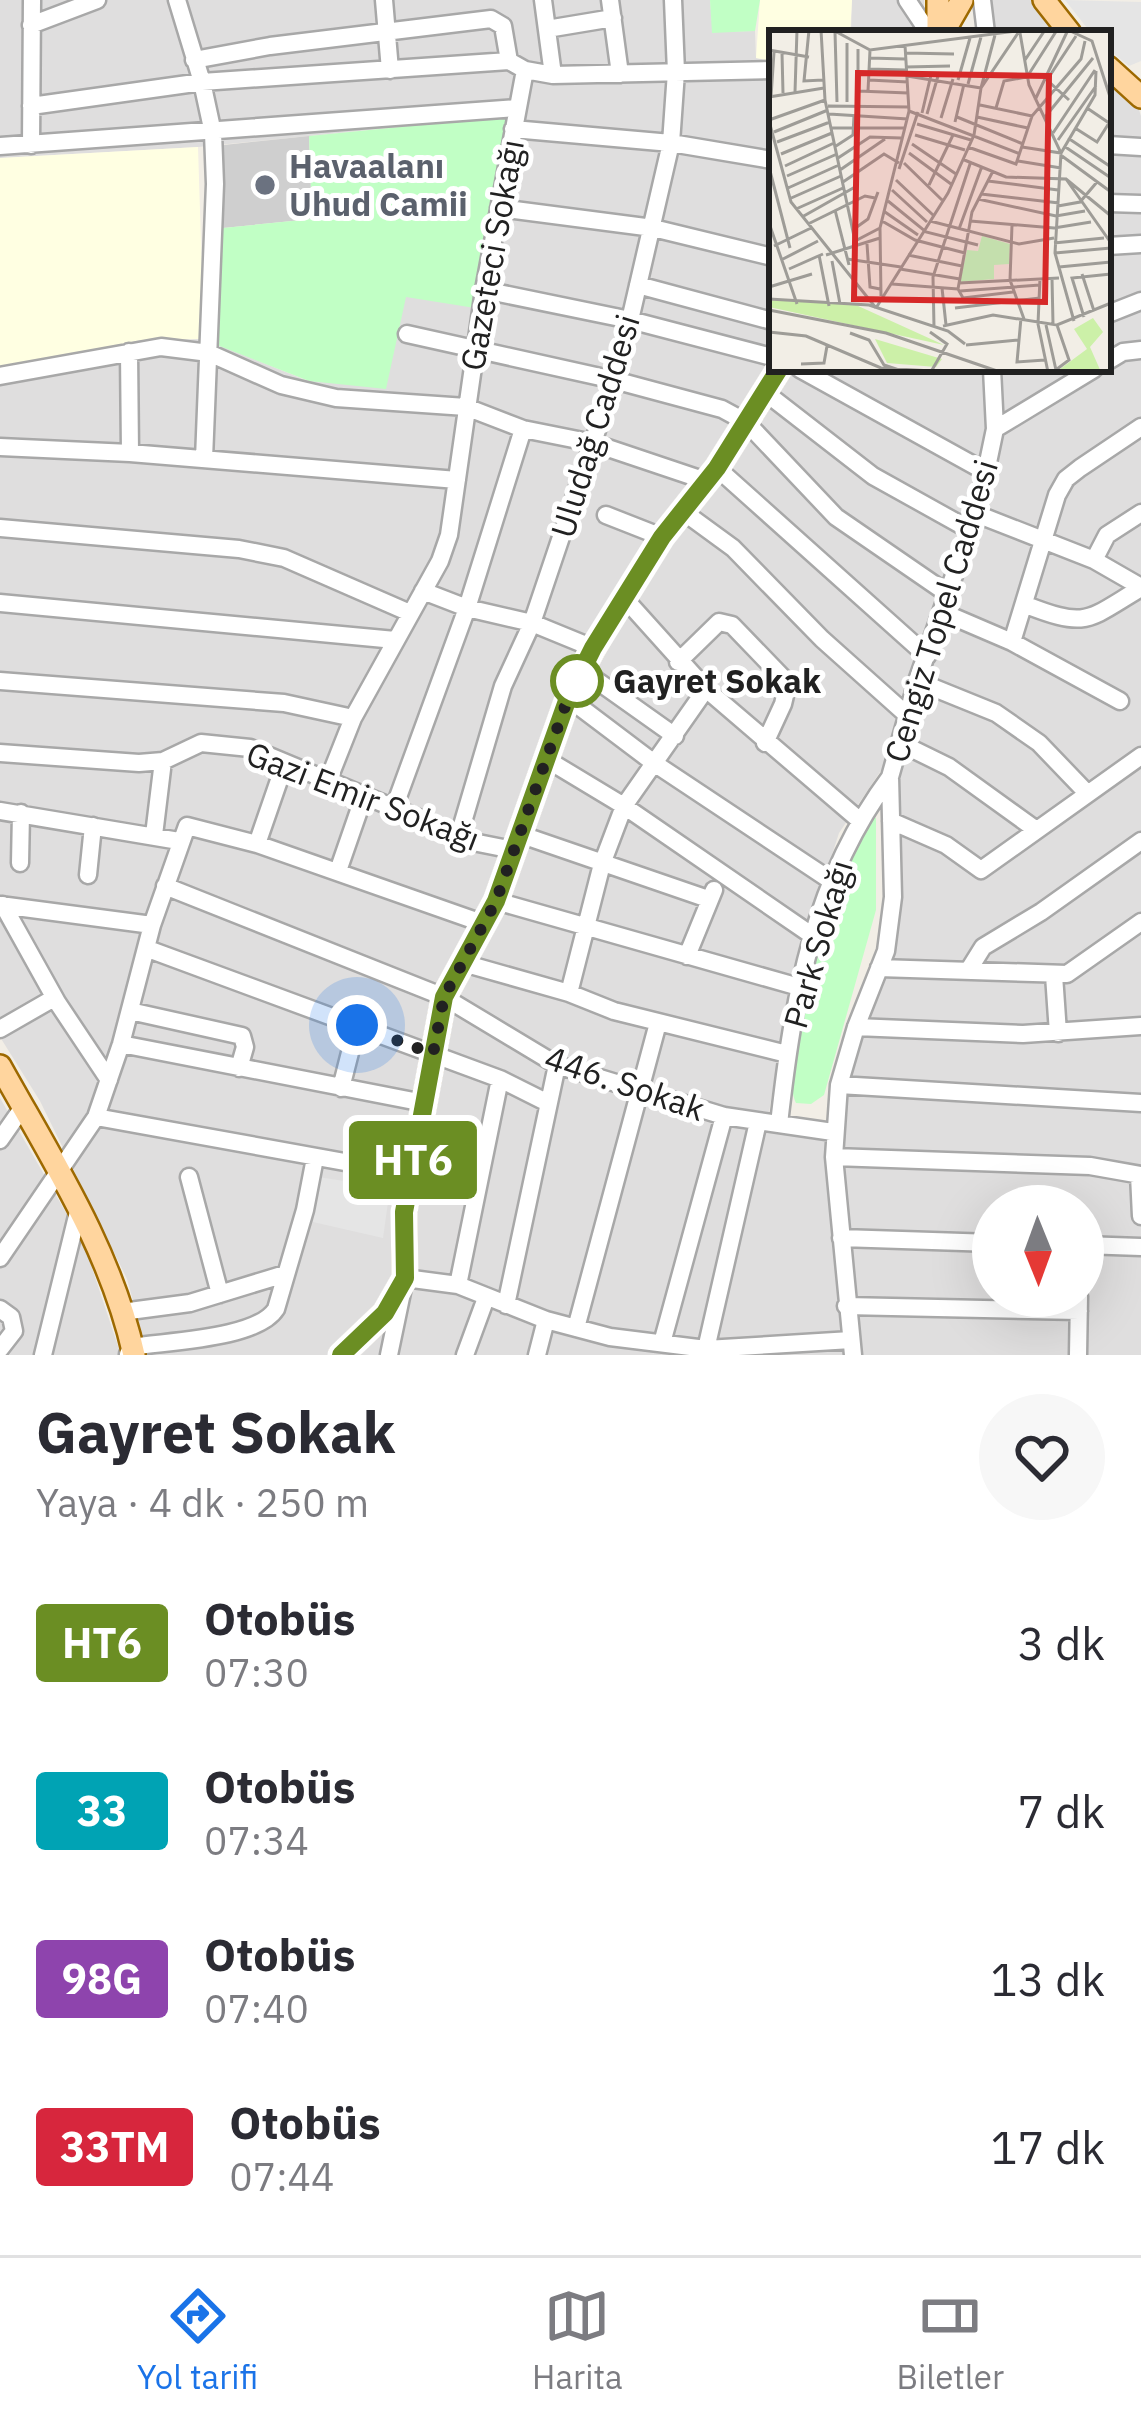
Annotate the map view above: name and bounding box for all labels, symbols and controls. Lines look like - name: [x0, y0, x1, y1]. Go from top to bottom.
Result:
- inset map: [769, 30, 1111, 372]
- street label: Gazeteci Sokağı: [450, 136, 533, 374]
- place label: Havaalanı Uhud Camii: [289, 144, 468, 225]
- marker: Havaalanı Uhud Camii: [252, 172, 278, 198]
- street label: Uludağ Caddesi: [540, 309, 649, 543]
- street label: Cengiz Topel Caddesi: [874, 454, 1007, 767]
- marker: Gayret Sokak: [552, 656, 602, 706]
- place label: Gayret Sokak: [613, 659, 822, 702]
- street label: Gazi Emir Sokağı: [240, 731, 486, 860]
- street label: Park Sokağı: [773, 855, 862, 1033]
- your location: [327, 995, 387, 1055]
- street label: 446. Sokak: [540, 1035, 711, 1130]
- line badge: HT6: [344, 1121, 482, 1199]
- text: HT6: [373, 1132, 453, 1187]
- north arrow: [972, 1185, 1104, 1317]
- map controls: [972, 1185, 1104, 1317]
- button: heart: [979, 1394, 1105, 1520]
- text: Gayret Sokak: [36, 1395, 395, 1469]
- text: Yaya · 4 dk · 250 m: [36, 1477, 369, 1528]
- text: Otobüs: [204, 1589, 355, 1647]
- text: 3 dk: [1018, 1614, 1105, 1672]
- text: HT6: [62, 1615, 142, 1670]
- text: 07:30: [204, 1647, 309, 1698]
- text: Otobüs: [204, 1757, 355, 1815]
- text: 7 dk: [1018, 1782, 1105, 1840]
- text: 33: [77, 1783, 127, 1838]
- text: 07:34: [204, 1815, 309, 1866]
- text: Otobüs: [204, 1925, 355, 1983]
- text: 13 dk: [991, 1950, 1105, 2008]
- text: 98G: [62, 1951, 142, 2006]
- text: 07:40: [204, 1983, 309, 2034]
- text: Otobüs: [229, 2093, 381, 2151]
- text: 17 dk: [991, 2118, 1105, 2176]
- text: 33TM: [60, 2119, 169, 2174]
- text: 07:44: [229, 2151, 334, 2202]
- tab: Yol tarifi: [137, 2283, 258, 2398]
- tab: Harita: [532, 2283, 623, 2398]
- tab: Biletler: [896, 2283, 1004, 2398]

